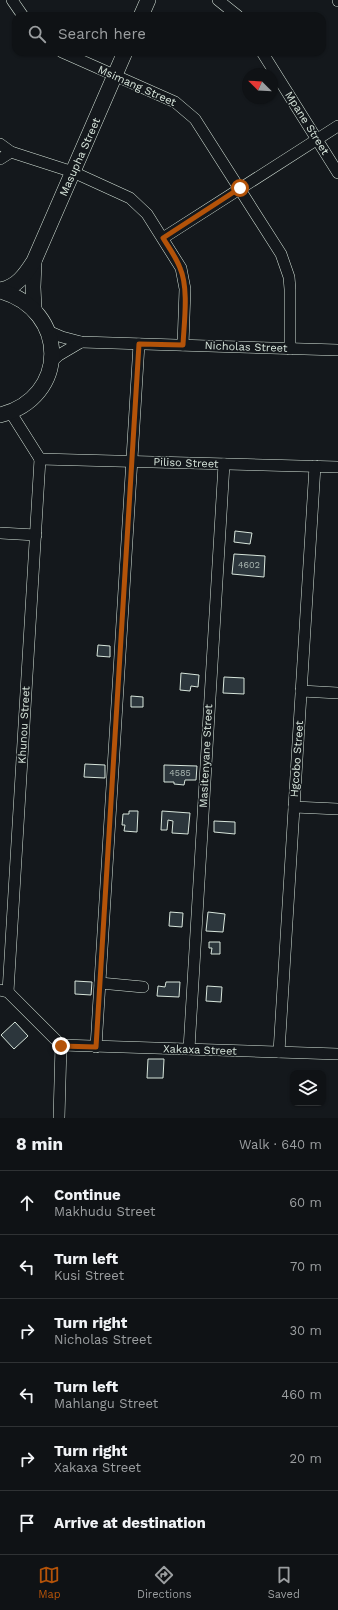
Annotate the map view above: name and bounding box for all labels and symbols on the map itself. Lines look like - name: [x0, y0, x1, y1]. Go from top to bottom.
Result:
- street label: Msimang Street: [96, 63, 178, 109]
- north arrow: [242, 68, 278, 104]
- street label: Mpane Street: [282, 89, 332, 158]
- street label: Masupha Street: [57, 115, 103, 198]
- route start: [231, 179, 249, 197]
- street label: Nicholas Street: [204, 339, 288, 355]
- street label: Piliso Street: [153, 455, 219, 471]
- house number: 4602: [238, 560, 260, 570]
- street label: Khunou Street: [15, 685, 33, 764]
- street label: Masitenyane Street: [197, 704, 215, 808]
- street label: Hgcobo Street: [288, 720, 306, 798]
- house number: 4585: [169, 768, 191, 778]
- route end: [52, 1037, 70, 1055]
- street label: Xakaxa Street: [163, 1042, 237, 1058]

